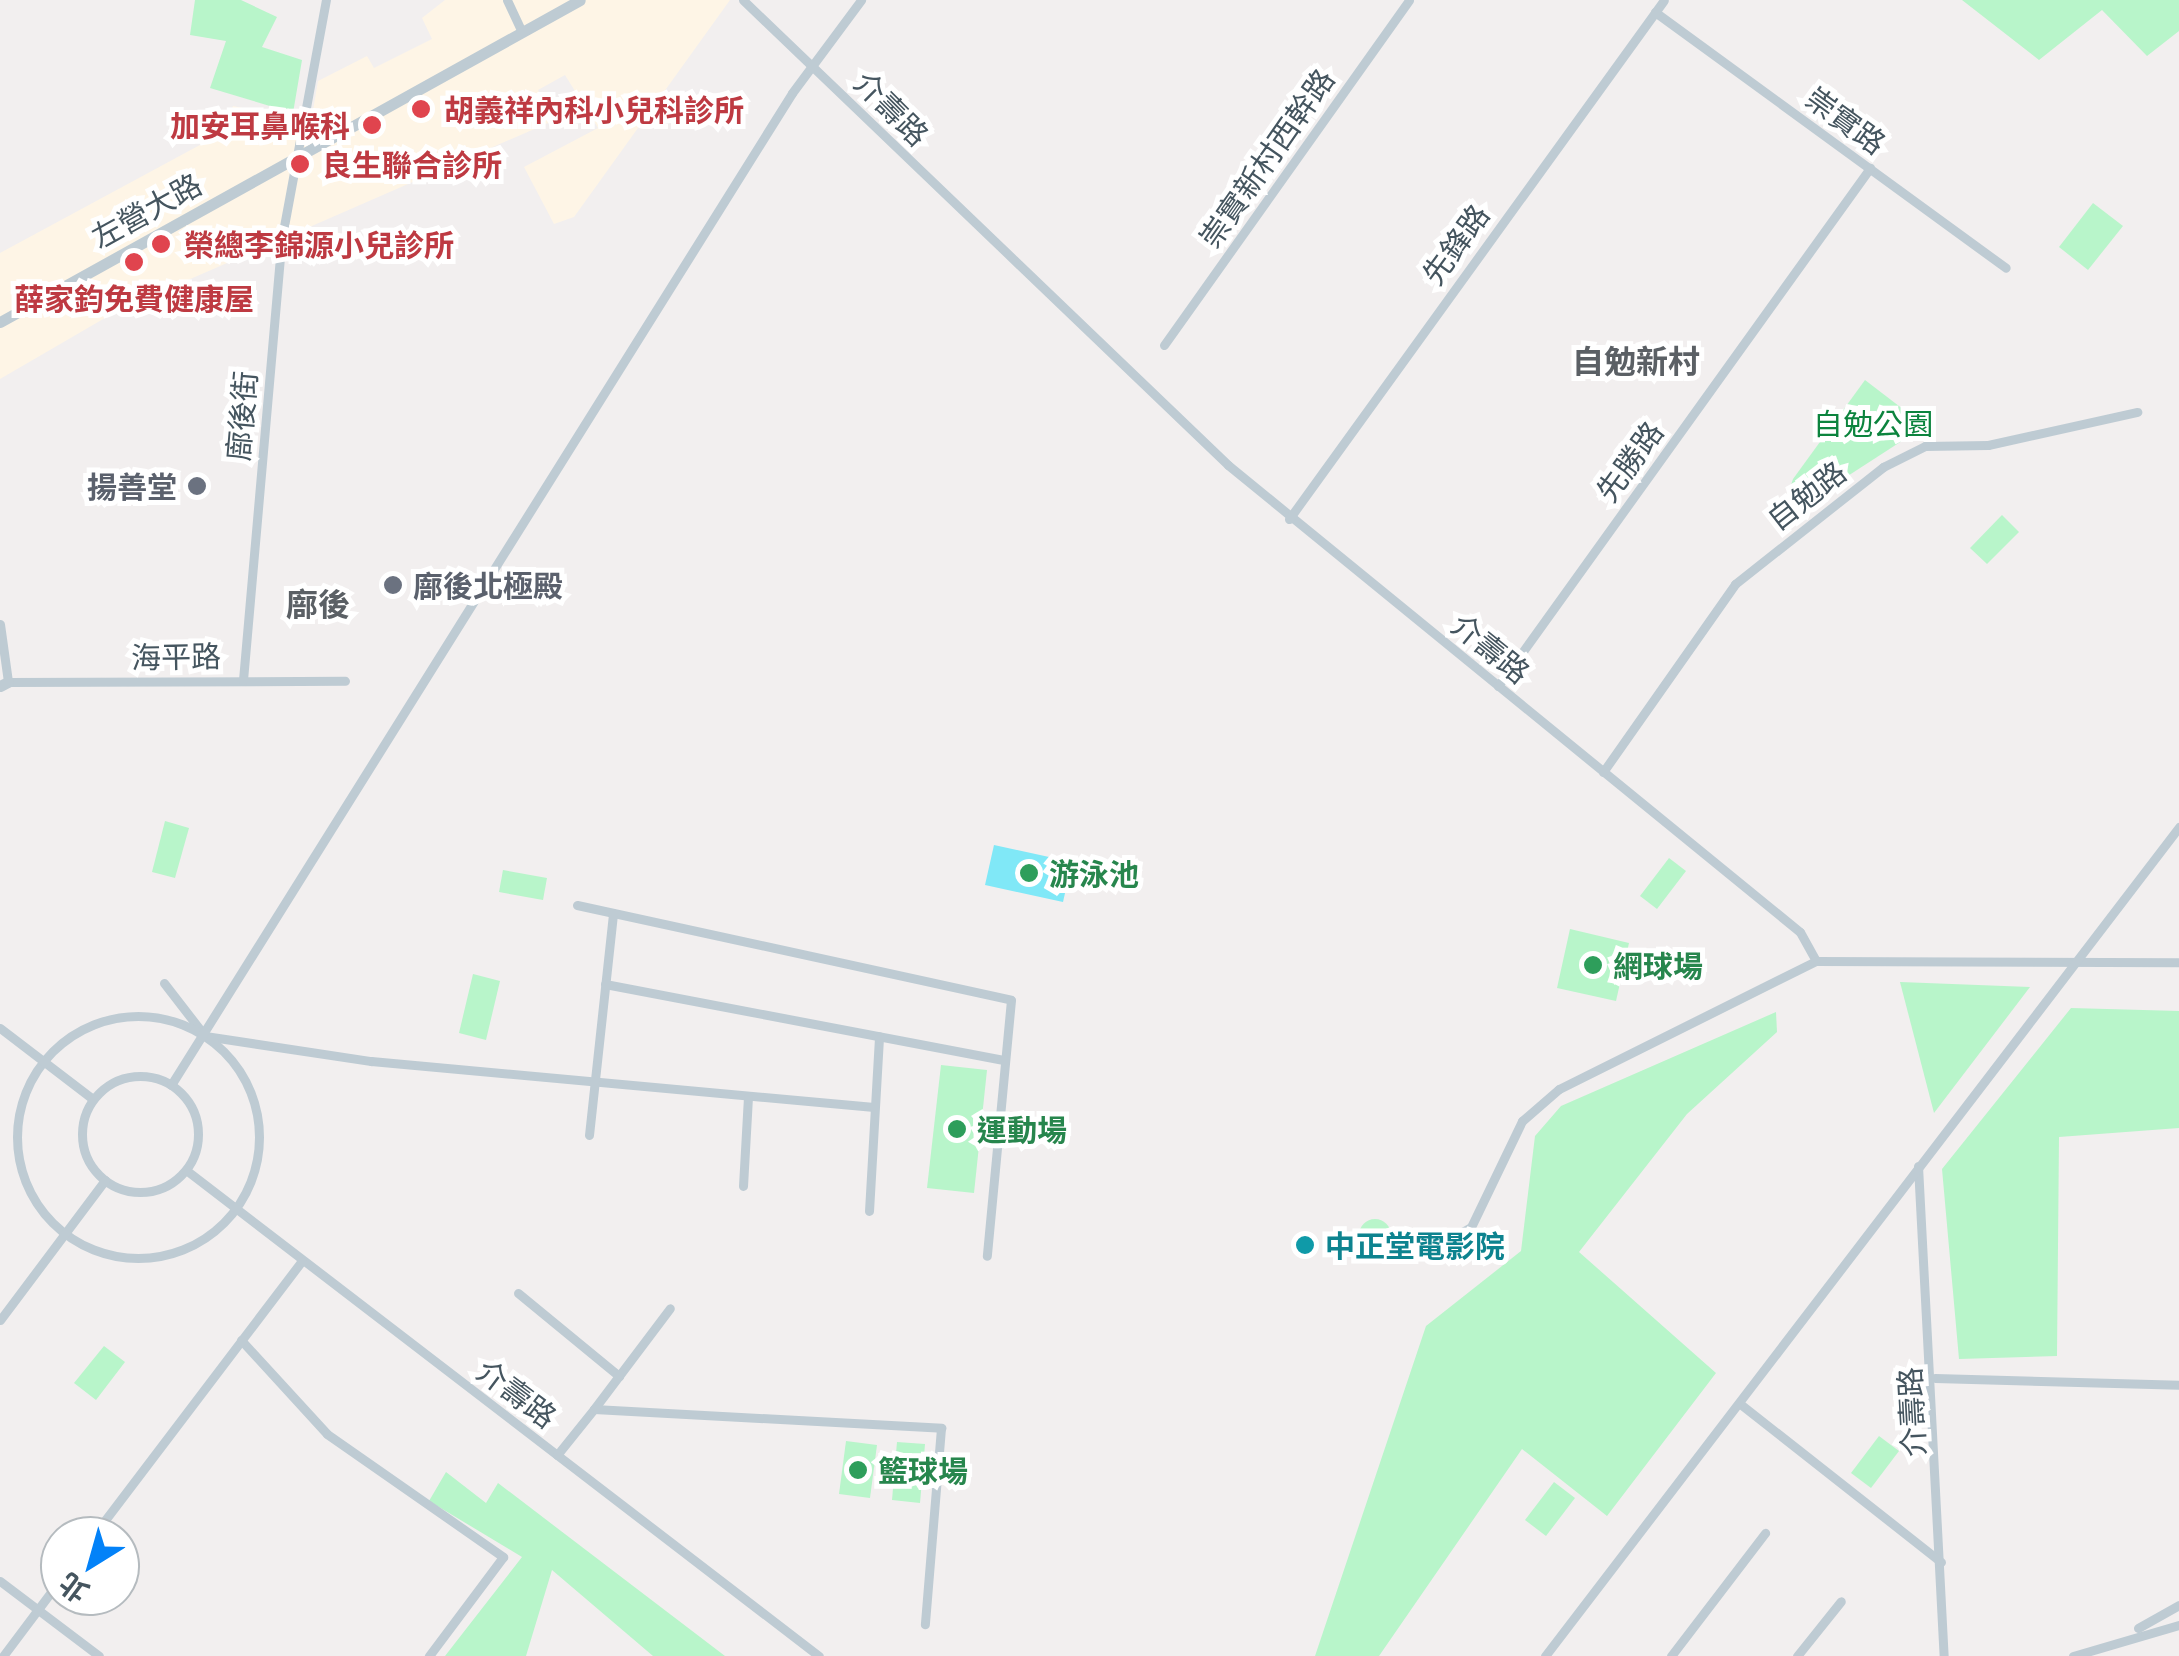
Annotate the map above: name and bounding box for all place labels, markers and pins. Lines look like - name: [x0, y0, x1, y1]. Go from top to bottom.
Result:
- place label: 胡義祥內科小兒科診所: [444, 91, 744, 127]
- marker: 胡義祥內科小兒科診所: [408, 96, 434, 122]
- place label: 加安耳鼻喉科: [170, 107, 350, 143]
- marker: 加安耳鼻喉科: [359, 112, 385, 138]
- place label: 良生聯合診所: [322, 146, 502, 182]
- marker: 良生聯合診所: [287, 151, 313, 177]
- place label: 榮總李錦源小兒診所: [184, 226, 454, 262]
- marker: 榮總李錦源小兒診所: [148, 231, 174, 257]
- marker: 薛家鈞免費健康屋: [121, 249, 147, 275]
- place label: 薛家鈞免費健康屋: [14, 280, 254, 316]
- place label: 揚善堂: [87, 468, 177, 504]
- marker: 揚善堂: [186, 475, 208, 497]
- place label: 廍後北極殿: [413, 567, 563, 603]
- marker: 廍後北極殿: [382, 574, 404, 596]
- place label: 游泳池: [1049, 855, 1139, 891]
- marker: 游泳池: [1018, 862, 1040, 884]
- place label: 網球場: [1613, 947, 1703, 983]
- marker: 網球場: [1582, 954, 1604, 976]
- place label: 運動場: [977, 1111, 1067, 1147]
- marker: 運動場: [946, 1118, 968, 1140]
- place label: 中正堂電影院: [1325, 1227, 1505, 1263]
- marker: 中正堂電影院: [1294, 1234, 1316, 1256]
- place label: 籃球場: [878, 1452, 968, 1488]
- marker: 籃球場: [847, 1459, 869, 1481]

